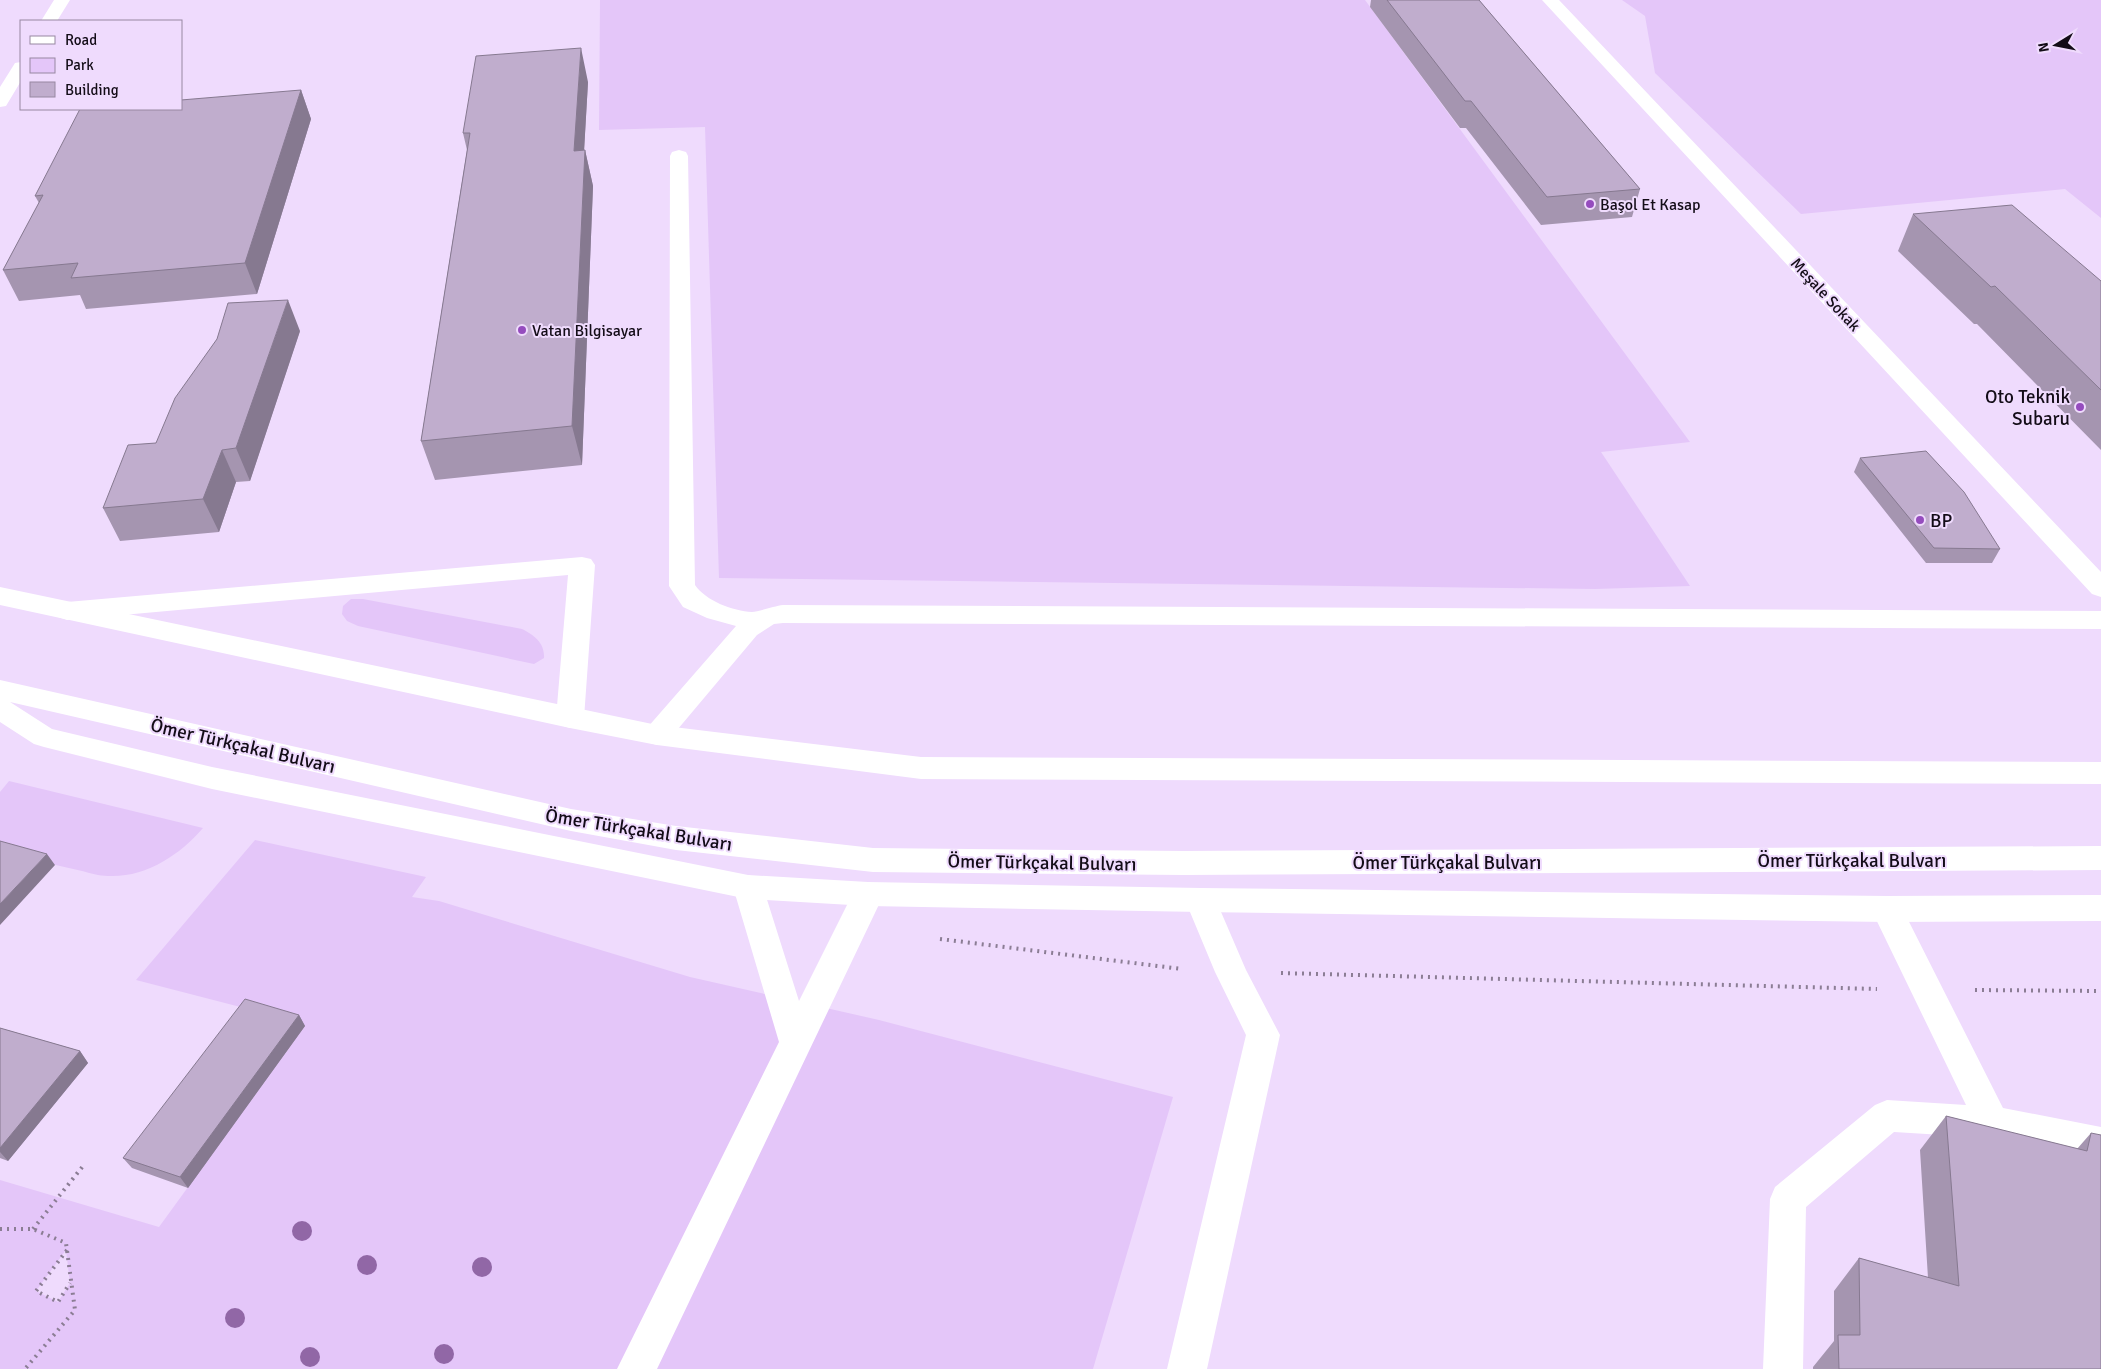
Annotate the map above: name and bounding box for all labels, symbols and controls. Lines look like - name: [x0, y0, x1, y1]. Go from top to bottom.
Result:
- legend: [20, 20, 182, 110]
- north arrow: [2031, 20, 2081, 70]
- text: Road: [65, 31, 97, 49]
- text: N: [2034, 41, 2053, 53]
- text: Park: [65, 56, 94, 74]
- text: Building: [65, 81, 119, 99]
- place label: Başol Et Kasap: [1600, 195, 1701, 215]
- marker: Başol Et Kasap: [1584, 198, 1596, 210]
- street label: Meşale Sokak: [1786, 254, 1864, 336]
- place label: Vatan Bilgisayar: [532, 321, 642, 341]
- marker: Vatan Bilgisayar: [516, 324, 528, 336]
- place label: Oto Teknik Subaru: [1985, 385, 2070, 431]
- marker: Oto Teknik Subaru: [2074, 401, 2086, 413]
- place label: BP: [1930, 509, 1952, 533]
- marker: BP: [1914, 514, 1926, 526]
- street label: Ömer Türkçakal Bulvarı: [148, 713, 338, 779]
- street label: Ömer Türkçakal Bulvarı: [544, 803, 734, 857]
- street label: Ömer Türkçakal Bulvarı: [947, 849, 1137, 877]
- street label: Ömer Türkçakal Bulvarı: [1758, 849, 1946, 873]
- street label: Ömer Türkçakal Bulvarı: [1353, 851, 1541, 875]

